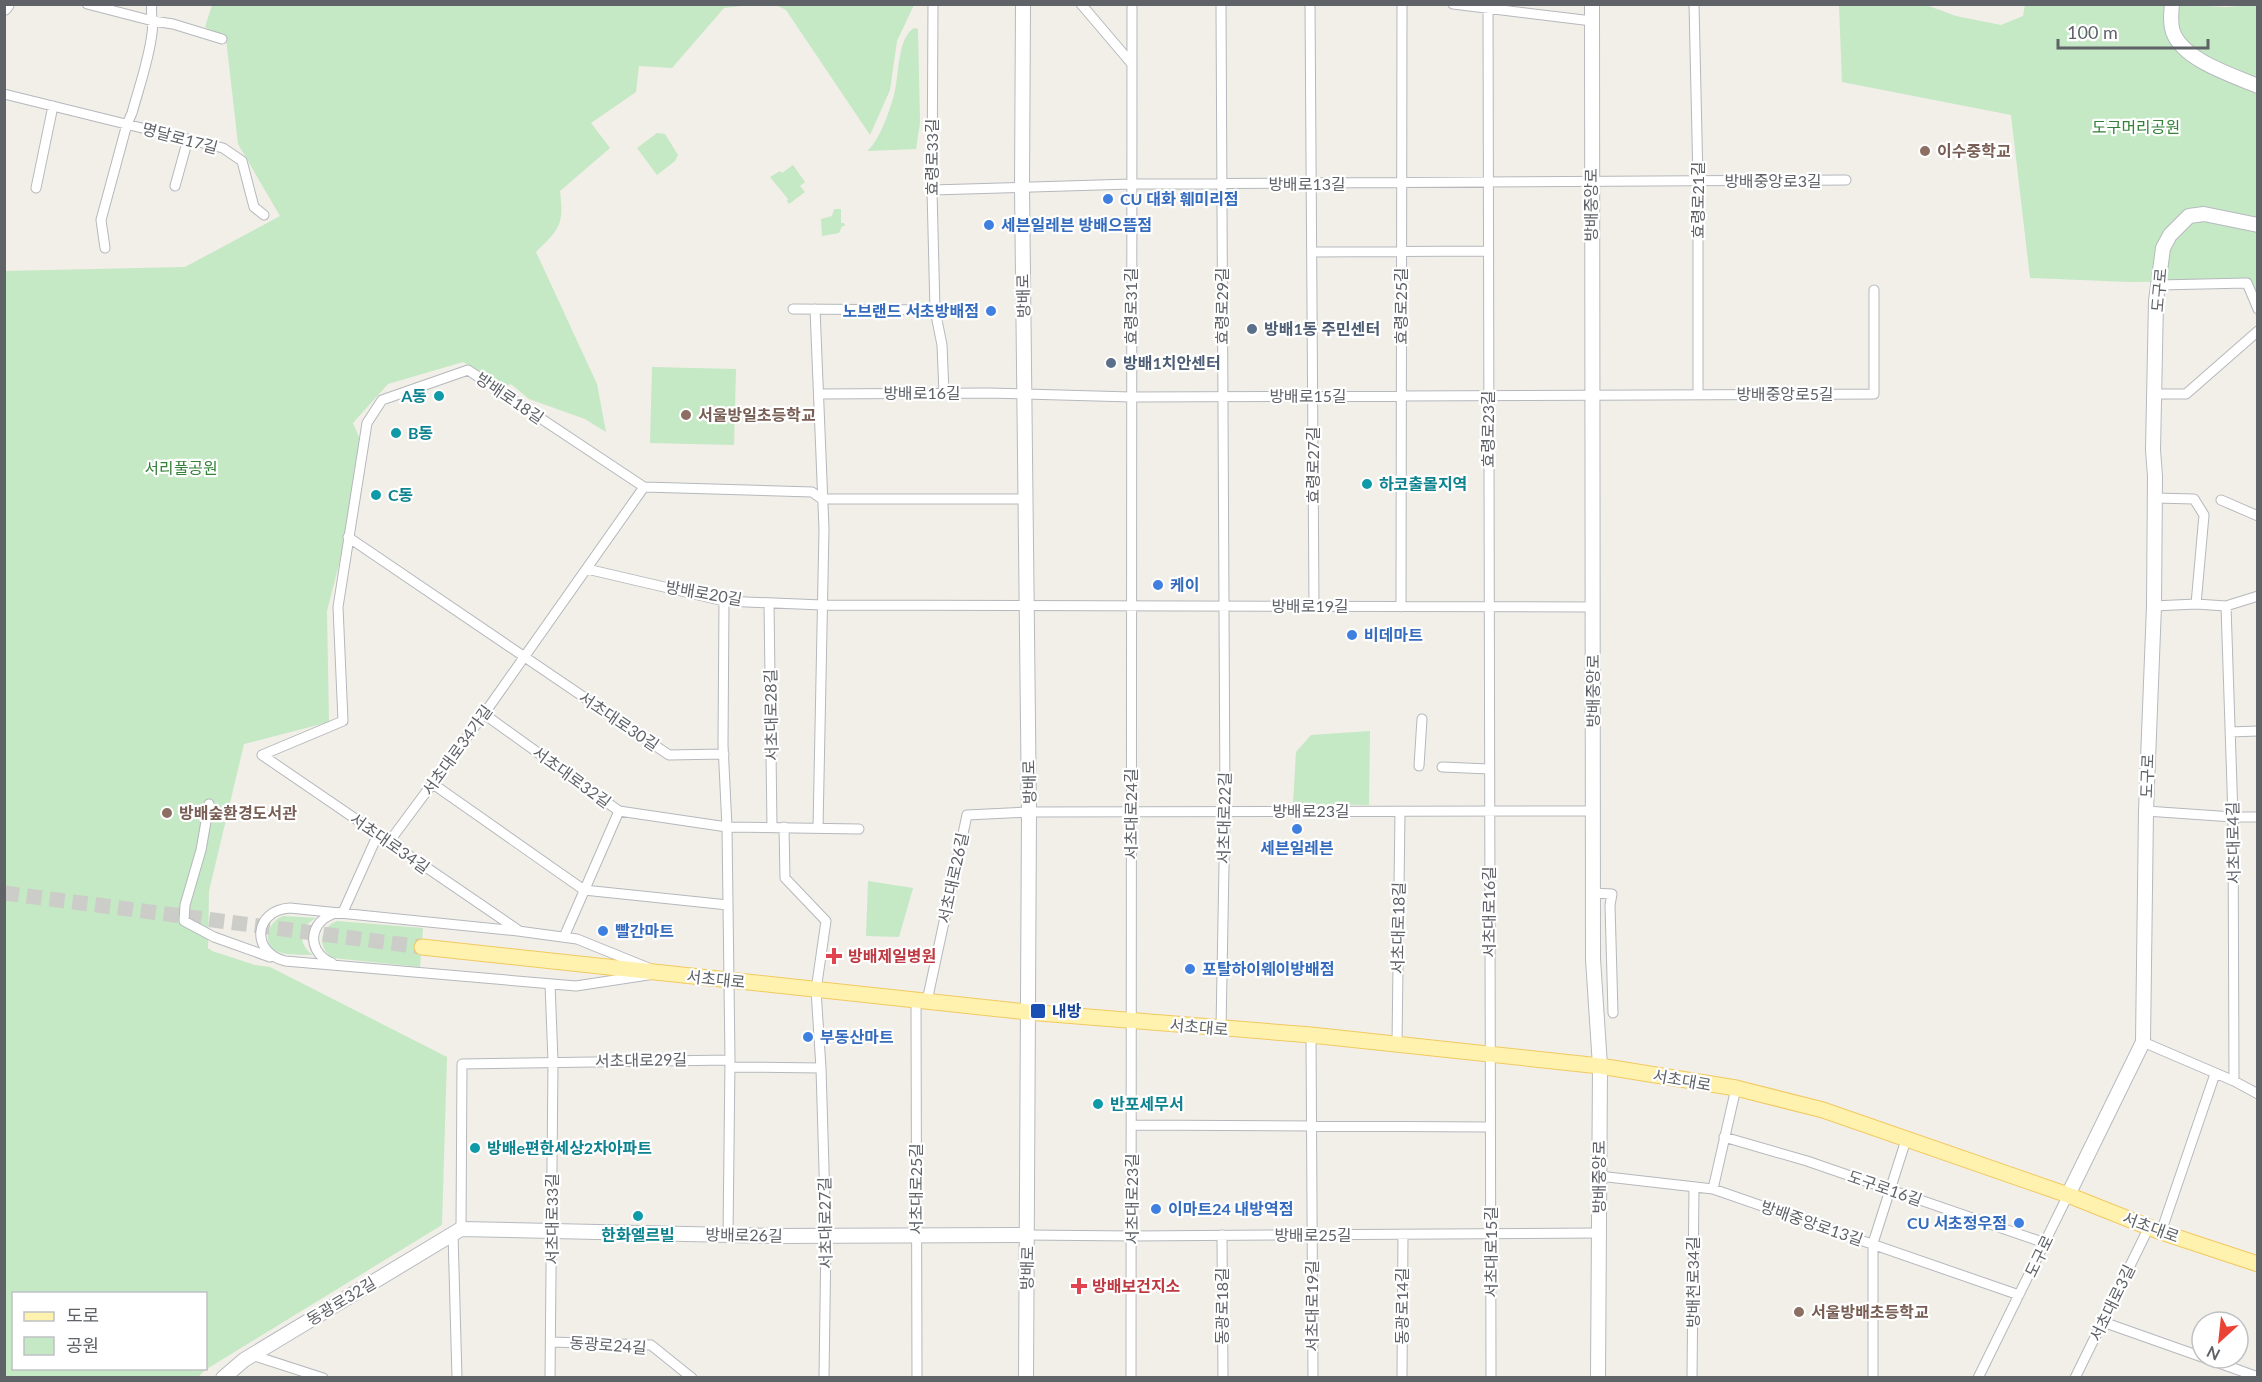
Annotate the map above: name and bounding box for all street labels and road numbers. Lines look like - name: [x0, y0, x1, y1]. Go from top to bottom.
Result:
- street label: 명달로17길: [140, 118, 220, 157]
- street label: 효령로33길: [922, 118, 941, 196]
- street label: 효령로21길: [1688, 161, 1707, 239]
- street label: 방배중앙로: [1581, 168, 1600, 242]
- street label: 방배중앙로3길: [1724, 171, 1822, 190]
- street label: 방배로13길: [1268, 174, 1346, 193]
- street label: 효령로31길: [1121, 267, 1140, 345]
- street label: 효령로29길: [1212, 267, 1231, 345]
- street label: 효령로25길: [1391, 267, 1410, 345]
- street label: 도구로: [2147, 267, 2170, 313]
- street label: 방배로: [1013, 273, 1032, 318]
- street label: 방배로18길: [473, 368, 548, 427]
- street label: 방배로16길: [883, 383, 961, 402]
- street label: 방배중앙로5길: [1736, 384, 1834, 403]
- street label: 방배로15길: [1269, 386, 1347, 405]
- street label: 효령로23길: [1478, 390, 1497, 468]
- street label: 효령로27길: [1303, 426, 1322, 504]
- street label: 방배로20길: [664, 576, 744, 609]
- street label: 방배로19길: [1271, 596, 1349, 615]
- street label: 방배중앙로: [1583, 654, 1602, 728]
- street label: 서초대로28길: [760, 669, 781, 761]
- street label: 서초대로30길: [576, 687, 663, 754]
- street label: 서초대로34가길: [417, 701, 496, 799]
- street label: 서초대로32길: [529, 742, 615, 811]
- street label: 도구로: [2136, 753, 2157, 798]
- street label: 방배로: [1019, 759, 1038, 804]
- street label: 서초대로24길: [1121, 768, 1140, 860]
- street label: 서초대로22길: [1213, 772, 1234, 864]
- street label: 방배로23길: [1272, 801, 1350, 820]
- street label: 서초대로4길: [2222, 801, 2243, 885]
- street label: 서초대로34길: [347, 808, 433, 877]
- street label: 서초대로26길: [934, 831, 971, 925]
- street label: 서초대로16길: [1479, 866, 1498, 958]
- street label: 서초대로18길: [1387, 882, 1408, 974]
- street label: 서초대로: [686, 966, 747, 991]
- street label: 서초대로: [1169, 1014, 1229, 1039]
- street label: 서초대로29길: [595, 1049, 687, 1070]
- street label: 서초대로: [1651, 1065, 1713, 1094]
- street label: 방배중앙로: [1589, 1140, 1608, 1214]
- street label: 서초대로25길: [906, 1143, 925, 1235]
- street label: 서초대로23길: [1122, 1153, 1141, 1245]
- street label: 도구로16길: [1845, 1166, 1925, 1209]
- street label: 서초대로33길: [542, 1173, 561, 1265]
- street label: 서초대로27길: [814, 1177, 835, 1269]
- street label: 방배중앙로13길: [1759, 1196, 1866, 1249]
- street label: 서초대로15길: [1481, 1206, 1500, 1298]
- street label: 서초대로: [2120, 1208, 2182, 1246]
- street label: 방배로26길: [705, 1224, 783, 1245]
- street label: 방배로25길: [1274, 1225, 1352, 1244]
- street label: 도구로: [2020, 1232, 2057, 1280]
- street label: 방배천로34길: [1683, 1236, 1702, 1328]
- street label: 방배로: [1017, 1245, 1036, 1290]
- street label: 서초대로19길: [1302, 1260, 1321, 1352]
- street label: 서초대로3길: [2085, 1261, 2138, 1344]
- street label: 동광로18길: [1212, 1267, 1231, 1345]
- street label: 동광로14길: [1392, 1267, 1411, 1345]
- street label: 동광로32길: [303, 1272, 379, 1329]
- street label: 동광로24길: [569, 1332, 647, 1357]

